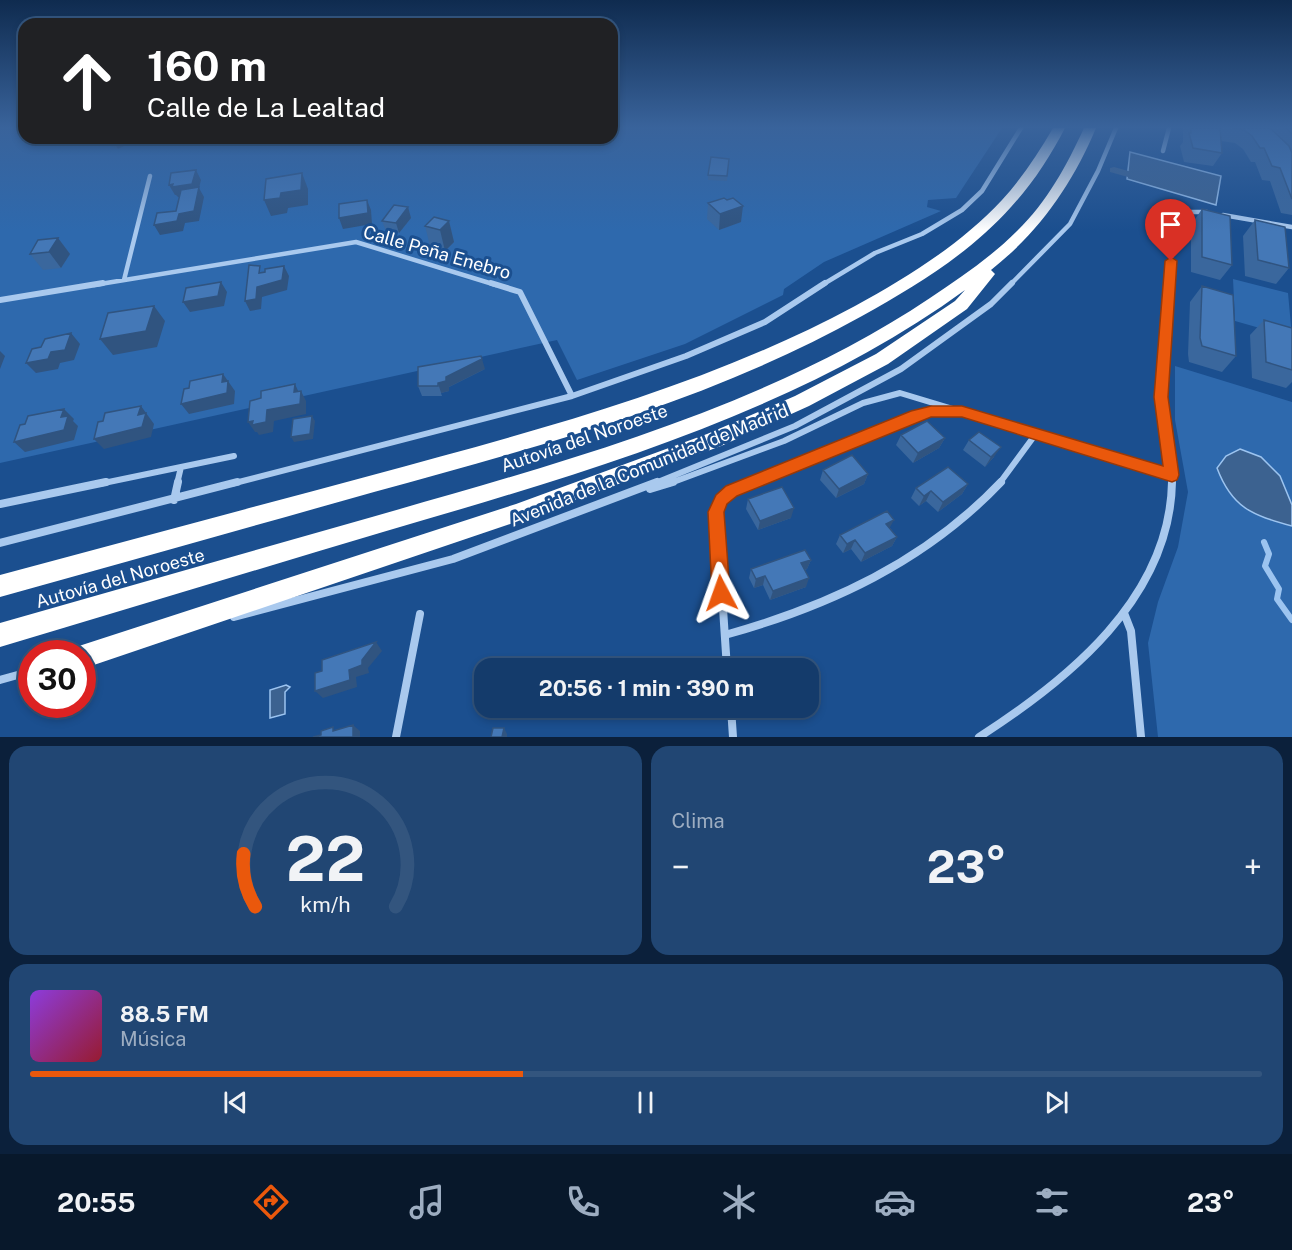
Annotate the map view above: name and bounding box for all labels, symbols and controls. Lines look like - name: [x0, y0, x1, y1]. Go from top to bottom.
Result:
- text: 160 m: [147, 41, 267, 90]
- icon: ahead: [48, 42, 126, 120]
- text: Calle de La Lealtad: [147, 91, 385, 123]
- pin: [1145, 199, 1196, 261]
- icon: arrive: [1154, 208, 1187, 241]
- street label: Calle Peña Enebro: [361, 221, 513, 283]
- street label: Avenida de la Comunidad de Madrid: [507, 399, 791, 531]
- street label: Autovía del Noroeste: [498, 400, 670, 476]
- street label: Autovía del Noroeste: [33, 544, 207, 612]
- position arrow: [689, 561, 753, 625]
- speed limit sign: 30: [18, 640, 96, 718]
- text: 20:56 · 1 min · 390 m: [539, 675, 754, 701]
- text: Clima: [672, 809, 725, 833]
- text: 22: [286, 822, 365, 895]
- text: 23°: [927, 840, 1007, 893]
- text: −: [672, 848, 690, 886]
- text: +: [1244, 848, 1262, 886]
- text: km/h: [300, 893, 350, 918]
- text: 88.5 FM: [120, 1001, 209, 1027]
- text: Música: [120, 1027, 186, 1051]
- icon: previous: [219, 1086, 252, 1119]
- icon: pause: [629, 1086, 662, 1119]
- icon: next: [1040, 1086, 1073, 1119]
- icon: directions: [250, 1181, 292, 1223]
- icon: music: [406, 1181, 448, 1223]
- icon: phone: [562, 1181, 604, 1223]
- icon: climate: [718, 1181, 760, 1223]
- icon: car: [874, 1181, 916, 1223]
- icon: filters: [1031, 1181, 1073, 1223]
- text: 20:55: [57, 1186, 135, 1218]
- text: 23°: [1187, 1186, 1235, 1218]

